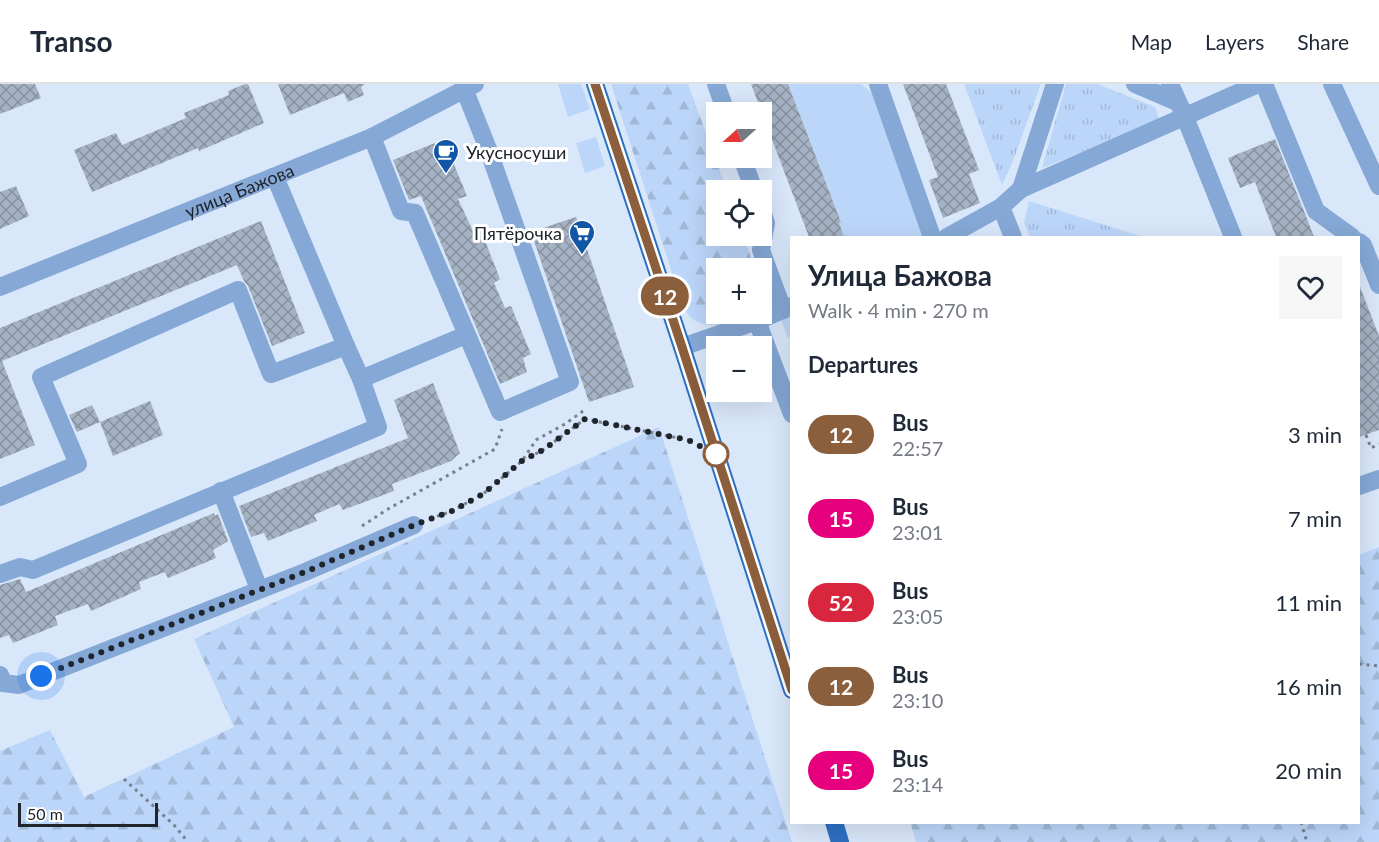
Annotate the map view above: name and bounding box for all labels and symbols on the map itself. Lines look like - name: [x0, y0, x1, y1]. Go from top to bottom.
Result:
- north arrow: [706, 102, 772, 168]
- cafe icon: Укусносуши: [431, 137, 461, 175]
- place label: Укусносуши: [466, 141, 566, 163]
- street label: улица Бажова: [181, 159, 297, 222]
- supermarket icon: Пятёрочка: [567, 218, 597, 256]
- place label: Пятёрочка: [474, 222, 562, 244]
- line badge: 12: [638, 276, 692, 316]
- unlabelled marker: [703, 441, 729, 467]
- your location: [26, 661, 56, 691]
- scale bar: [18, 800, 158, 828]

